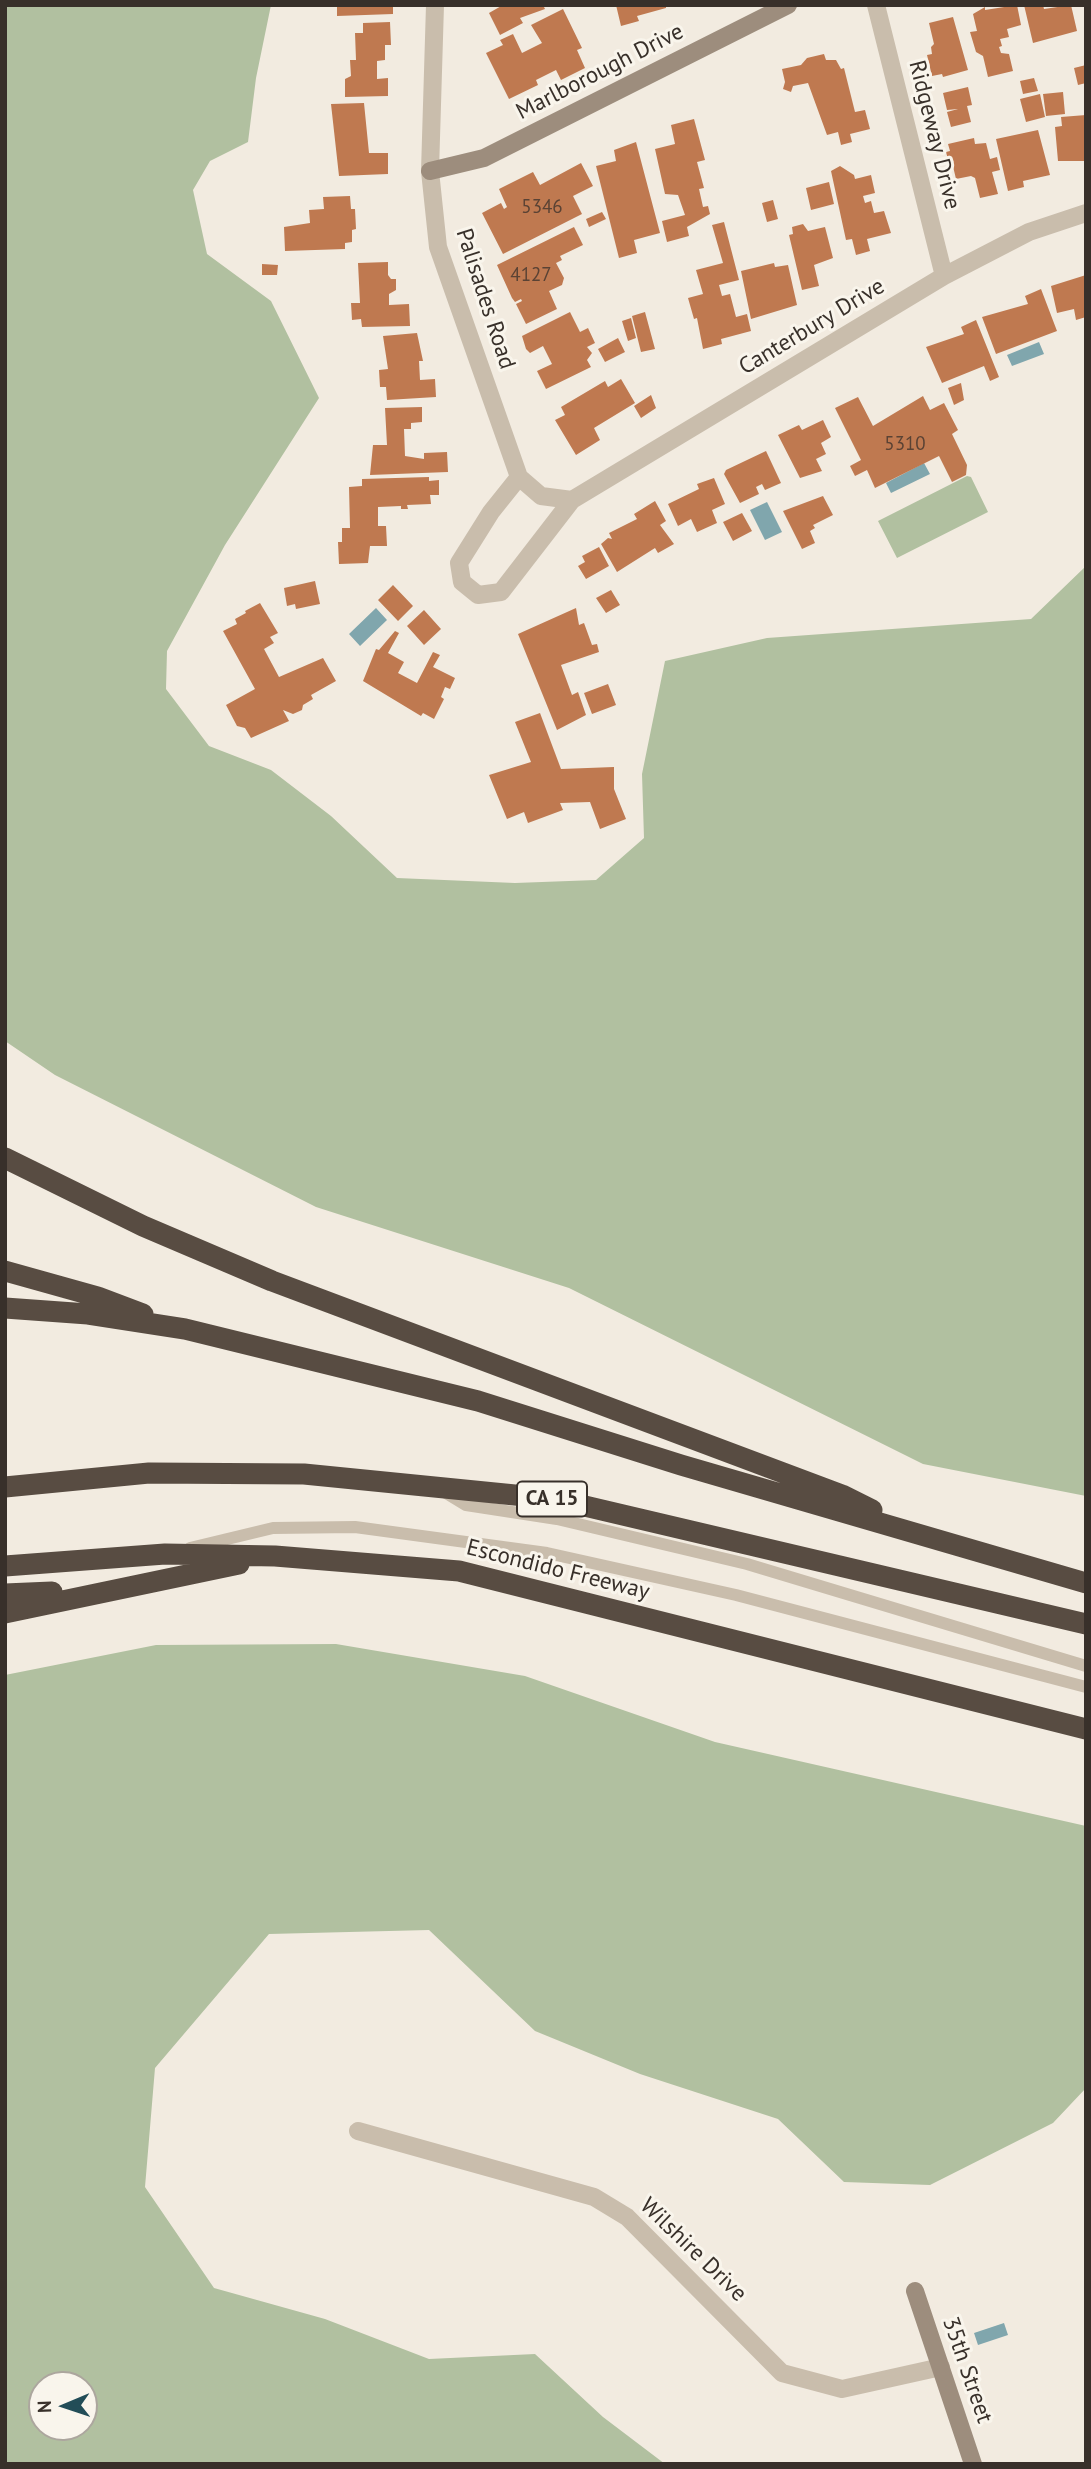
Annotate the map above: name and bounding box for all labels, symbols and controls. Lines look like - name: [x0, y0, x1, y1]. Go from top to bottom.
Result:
- street label: Marlborough Drive: [512, 18, 688, 126]
- street label: Ridgeway Drive: [902, 58, 966, 212]
- house number: 5346: [521, 197, 563, 219]
- street label: Palisades Road: [449, 225, 521, 373]
- house number: 4127: [510, 265, 552, 287]
- street label: Canterbury Drive: [734, 273, 890, 381]
- house number: 5310: [884, 434, 926, 456]
- road number: CA 15: [517, 1482, 587, 1516]
- street label: Escondido Freeway: [464, 1534, 652, 1606]
- street label: Wilshire Drive: [634, 2192, 752, 2308]
- street label: 35th Street: [936, 2313, 998, 2427]
- north arrow: [28, 2371, 98, 2441]
- text: N: [32, 2400, 56, 2413]

